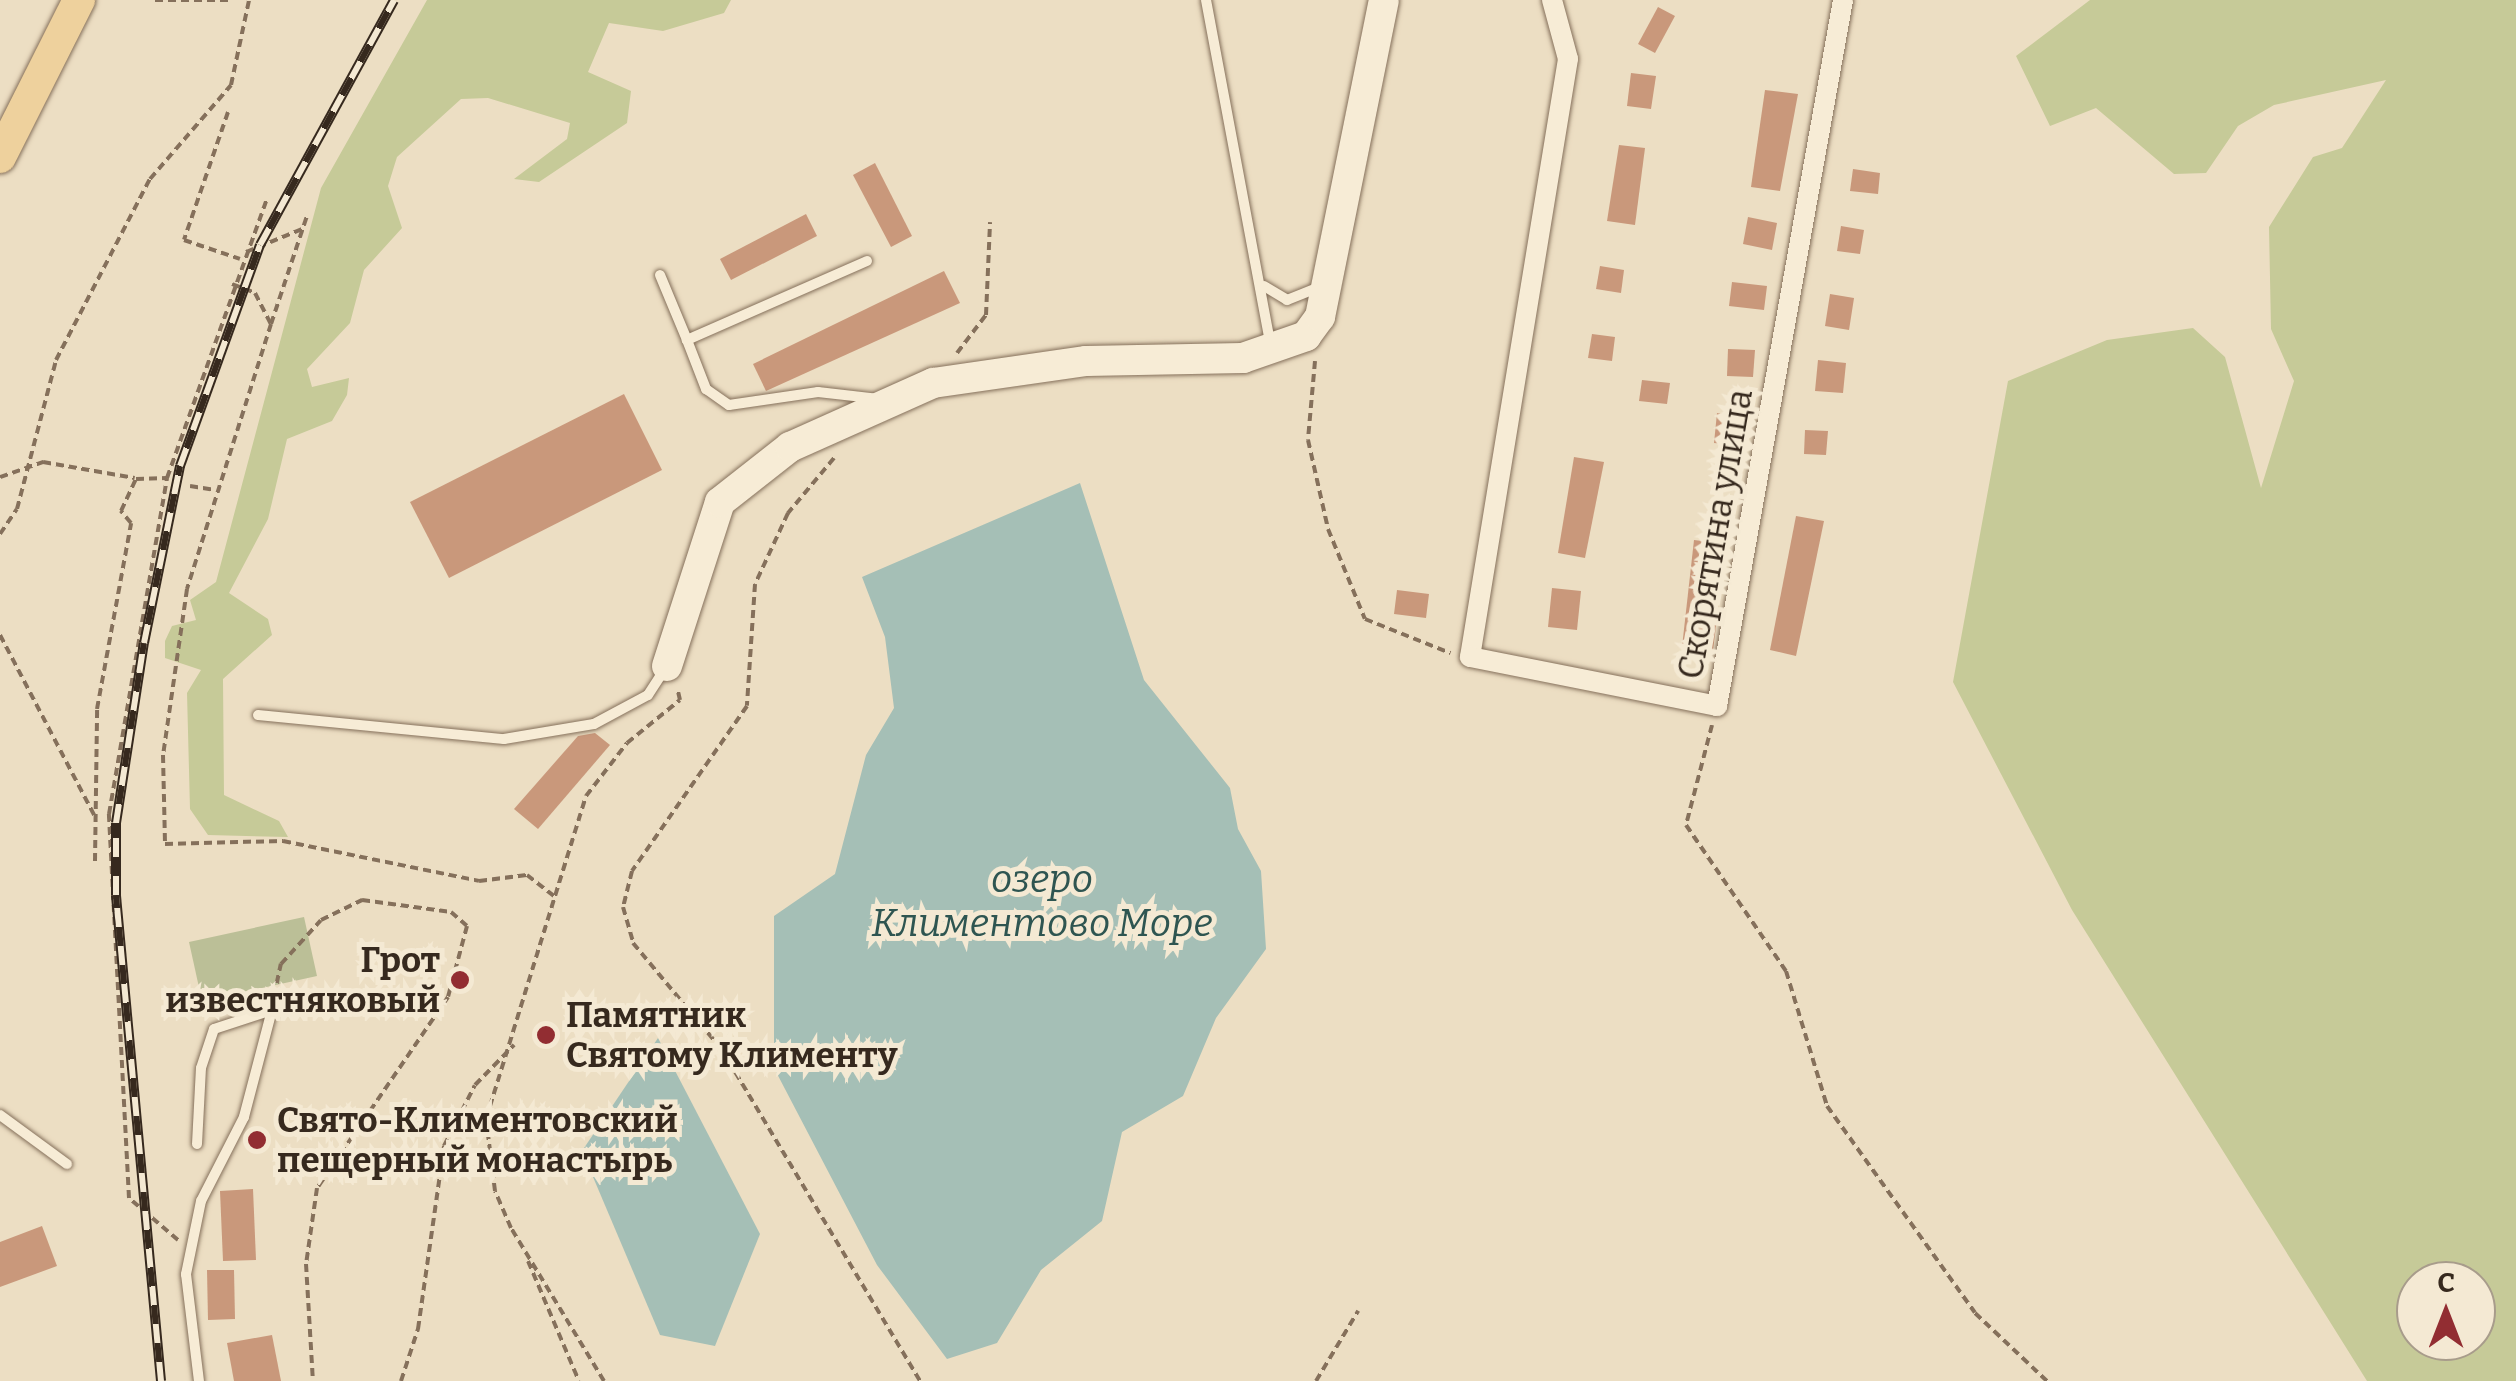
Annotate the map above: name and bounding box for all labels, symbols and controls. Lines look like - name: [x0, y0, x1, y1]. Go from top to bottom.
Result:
- street label: Скорятина улица: [1669, 386, 1761, 682]
- water label: озеро Климентово Море: [871, 857, 1213, 946]
- place label: Грот известняковый: [165, 939, 440, 1021]
- marker: Грот известняковый: [449, 969, 471, 991]
- place label: Памятник Святому Клименту: [566, 994, 897, 1076]
- marker: Памятник Святому Клименту: [535, 1024, 557, 1046]
- place label: Свято-Климентовский пещерный монастырь: [277, 1099, 678, 1181]
- marker: Свято-Климентовский пещерный монастырь: [246, 1129, 268, 1151]
- north arrow: [2396, 1261, 2496, 1361]
- text: С: [2437, 1266, 2455, 1299]

